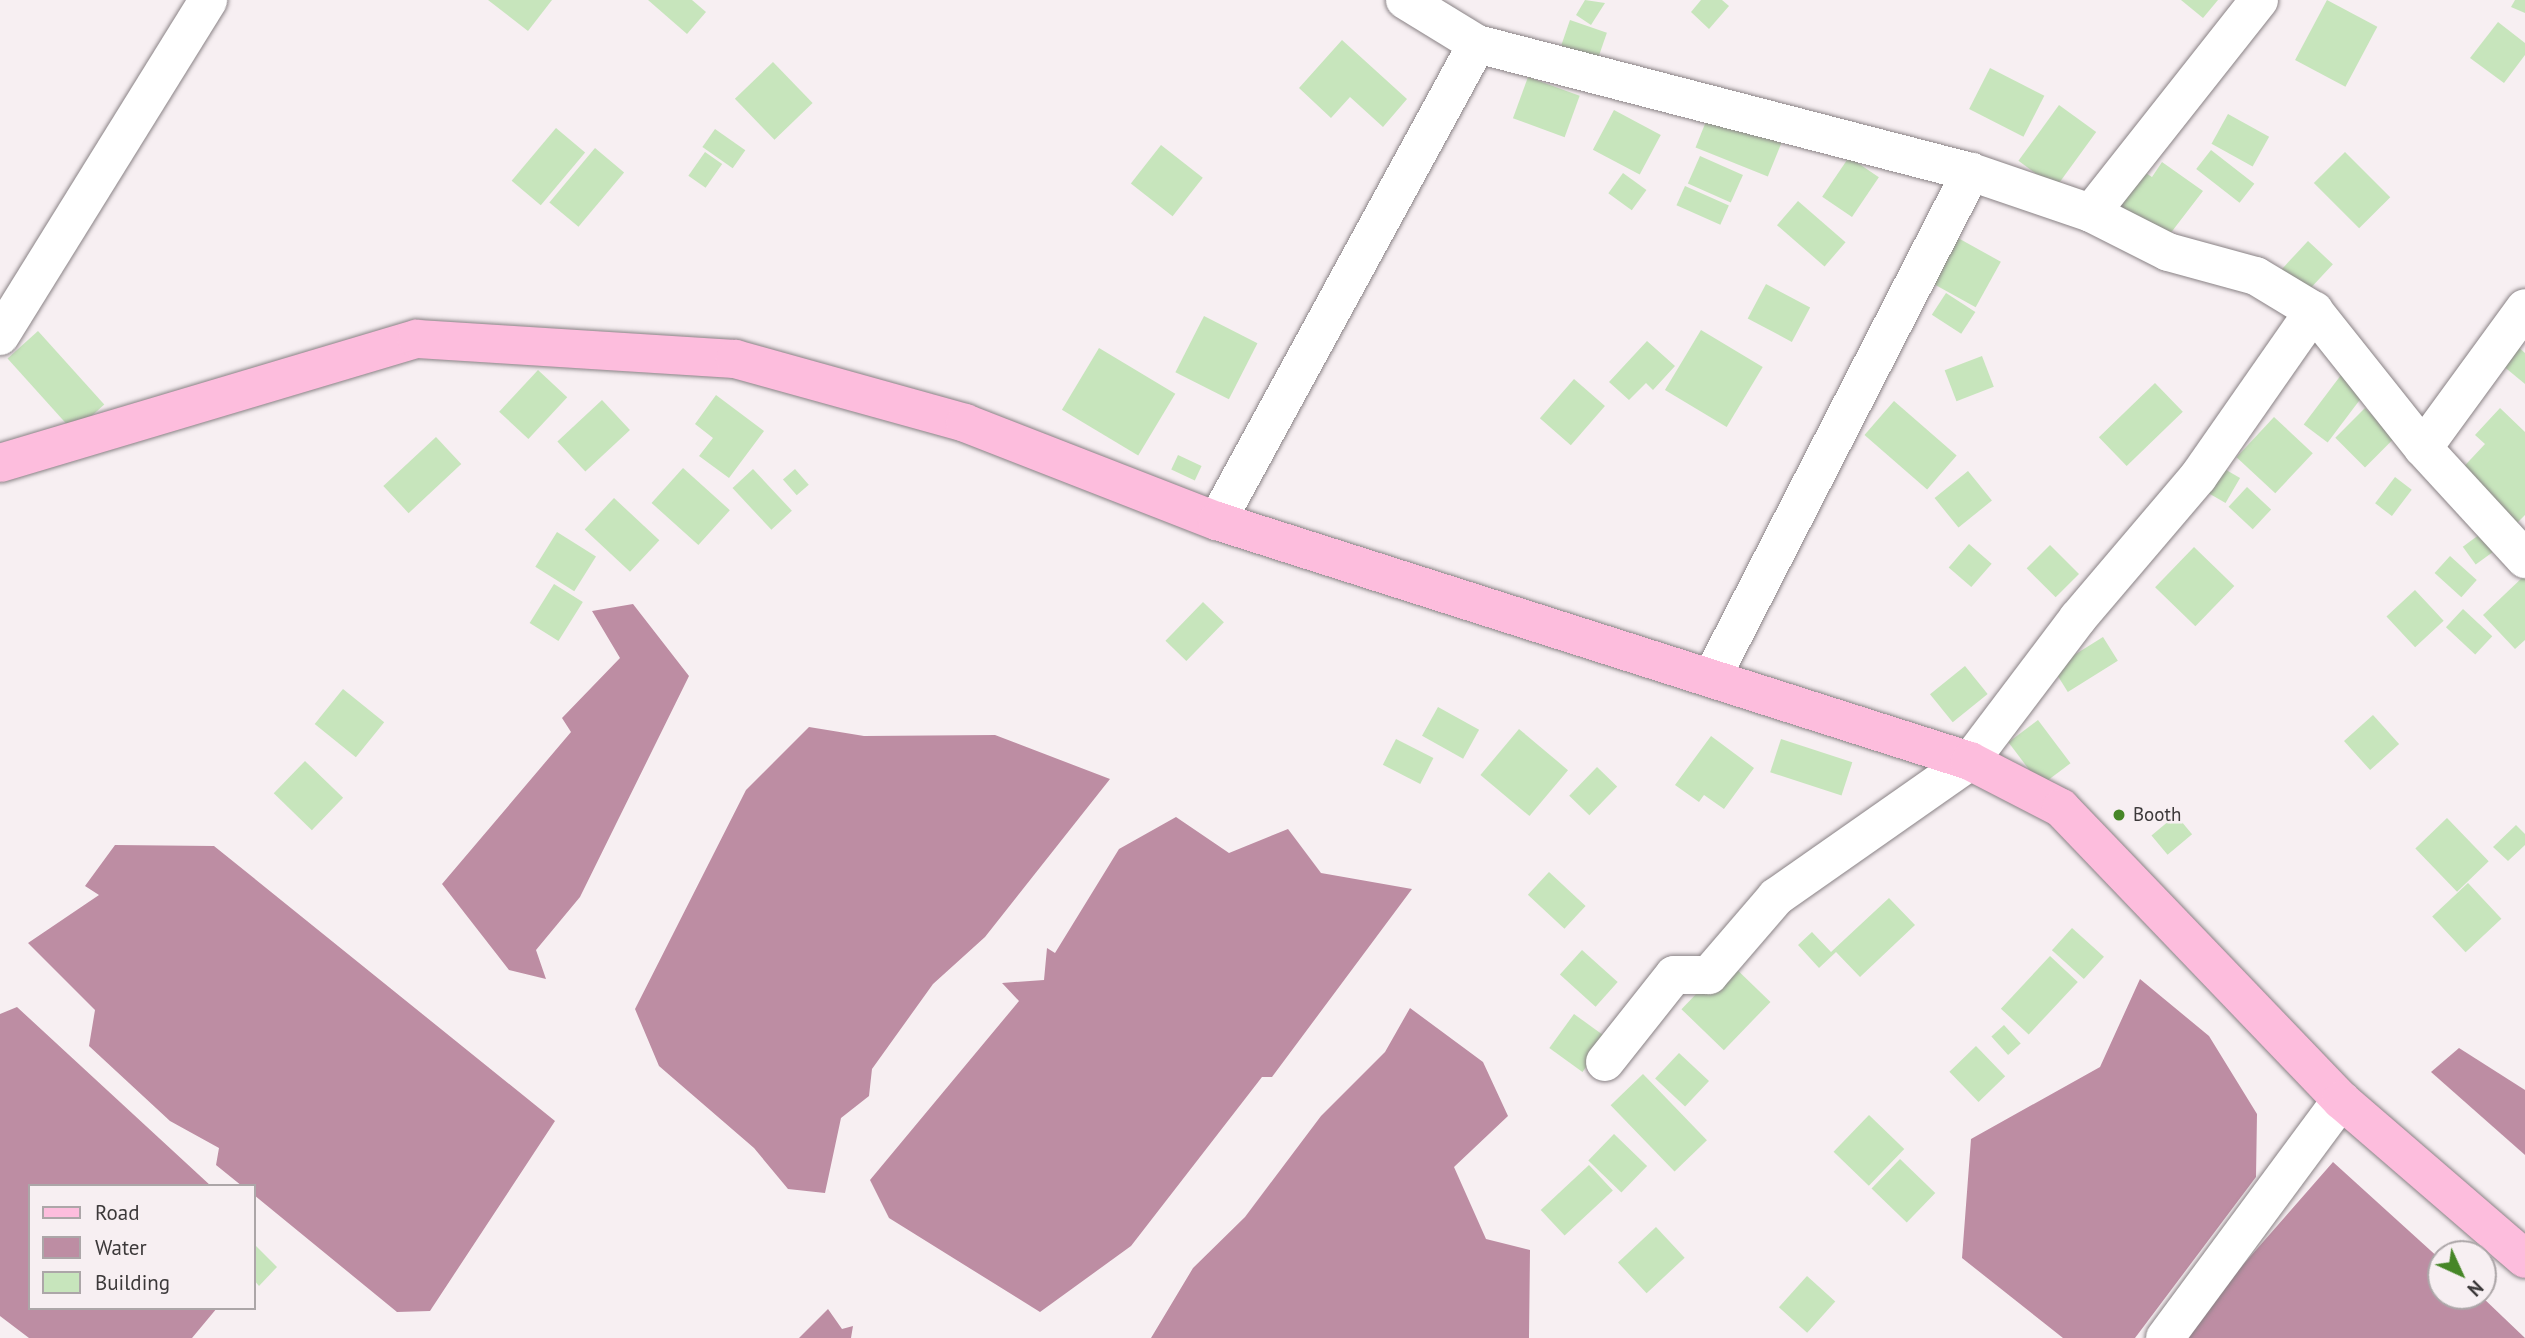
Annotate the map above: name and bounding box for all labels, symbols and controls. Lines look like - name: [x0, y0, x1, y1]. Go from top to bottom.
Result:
- place label: Booth: [2133, 804, 2181, 826]
- marker: Booth: [2111, 807, 2127, 823]
- legend: [28, 1184, 256, 1310]
- text: Road: [95, 1199, 139, 1226]
- text: Water: [95, 1234, 147, 1261]
- north arrow: [2427, 1240, 2497, 1310]
- text: Building: [95, 1269, 170, 1296]
- text: N: [2463, 1276, 2488, 1301]

